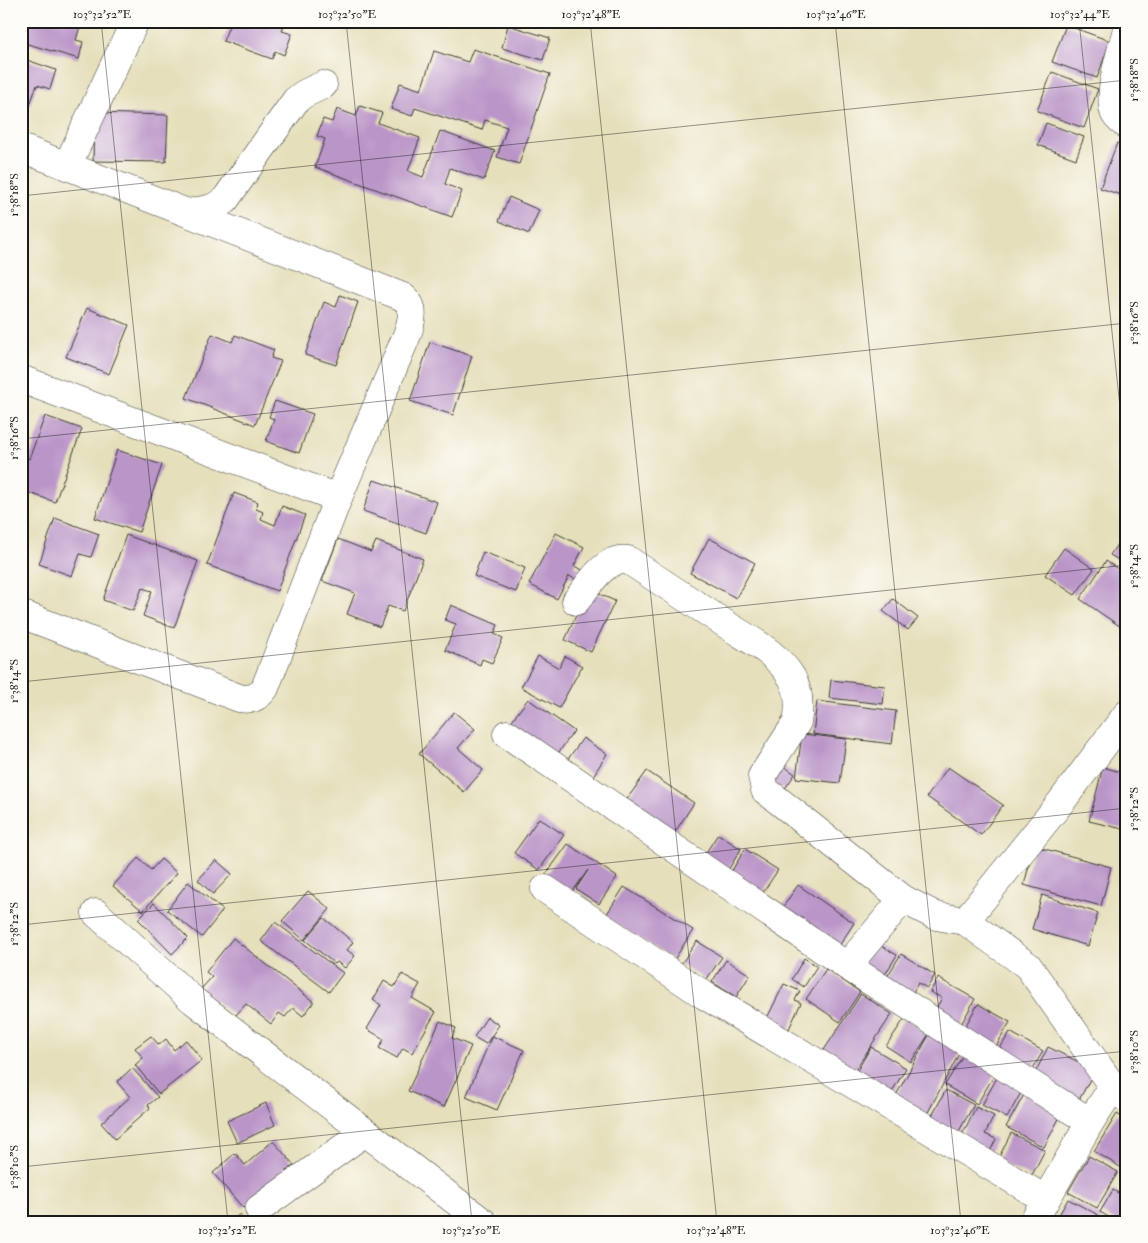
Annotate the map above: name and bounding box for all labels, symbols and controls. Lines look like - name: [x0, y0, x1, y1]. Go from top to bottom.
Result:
- text: 103°32'52"E: [73, 7, 131, 22]
- text: 103°32'50"E: [318, 7, 376, 22]
- text: 103°32'48"E: [562, 7, 621, 22]
- text: 103°32'46"E: [806, 7, 866, 22]
- text: 103°32'44"E: [1050, 7, 1110, 22]
- text: 1°38'18"S: [1127, 58, 1142, 102]
- text: 1°38'18"S: [7, 173, 22, 217]
- text: 1°38'16"S: [1127, 301, 1142, 345]
- text: 1°38'16"S: [7, 416, 22, 460]
- text: 1°38'14"S: [1127, 544, 1142, 588]
- text: 1°38'14"S: [7, 659, 22, 703]
- text: 1°38'12"S: [1127, 787, 1142, 831]
- text: 1°38'12"S: [7, 902, 22, 946]
- text: 1°38'10"S: [1127, 1030, 1142, 1074]
- text: 1°38'10"S: [7, 1145, 22, 1189]
- text: 103°32'52"E: [198, 1223, 256, 1238]
- text: 103°32'50"E: [442, 1223, 500, 1238]
- text: 103°32'48"E: [687, 1223, 746, 1238]
- text: 103°32'46"E: [930, 1223, 990, 1238]

